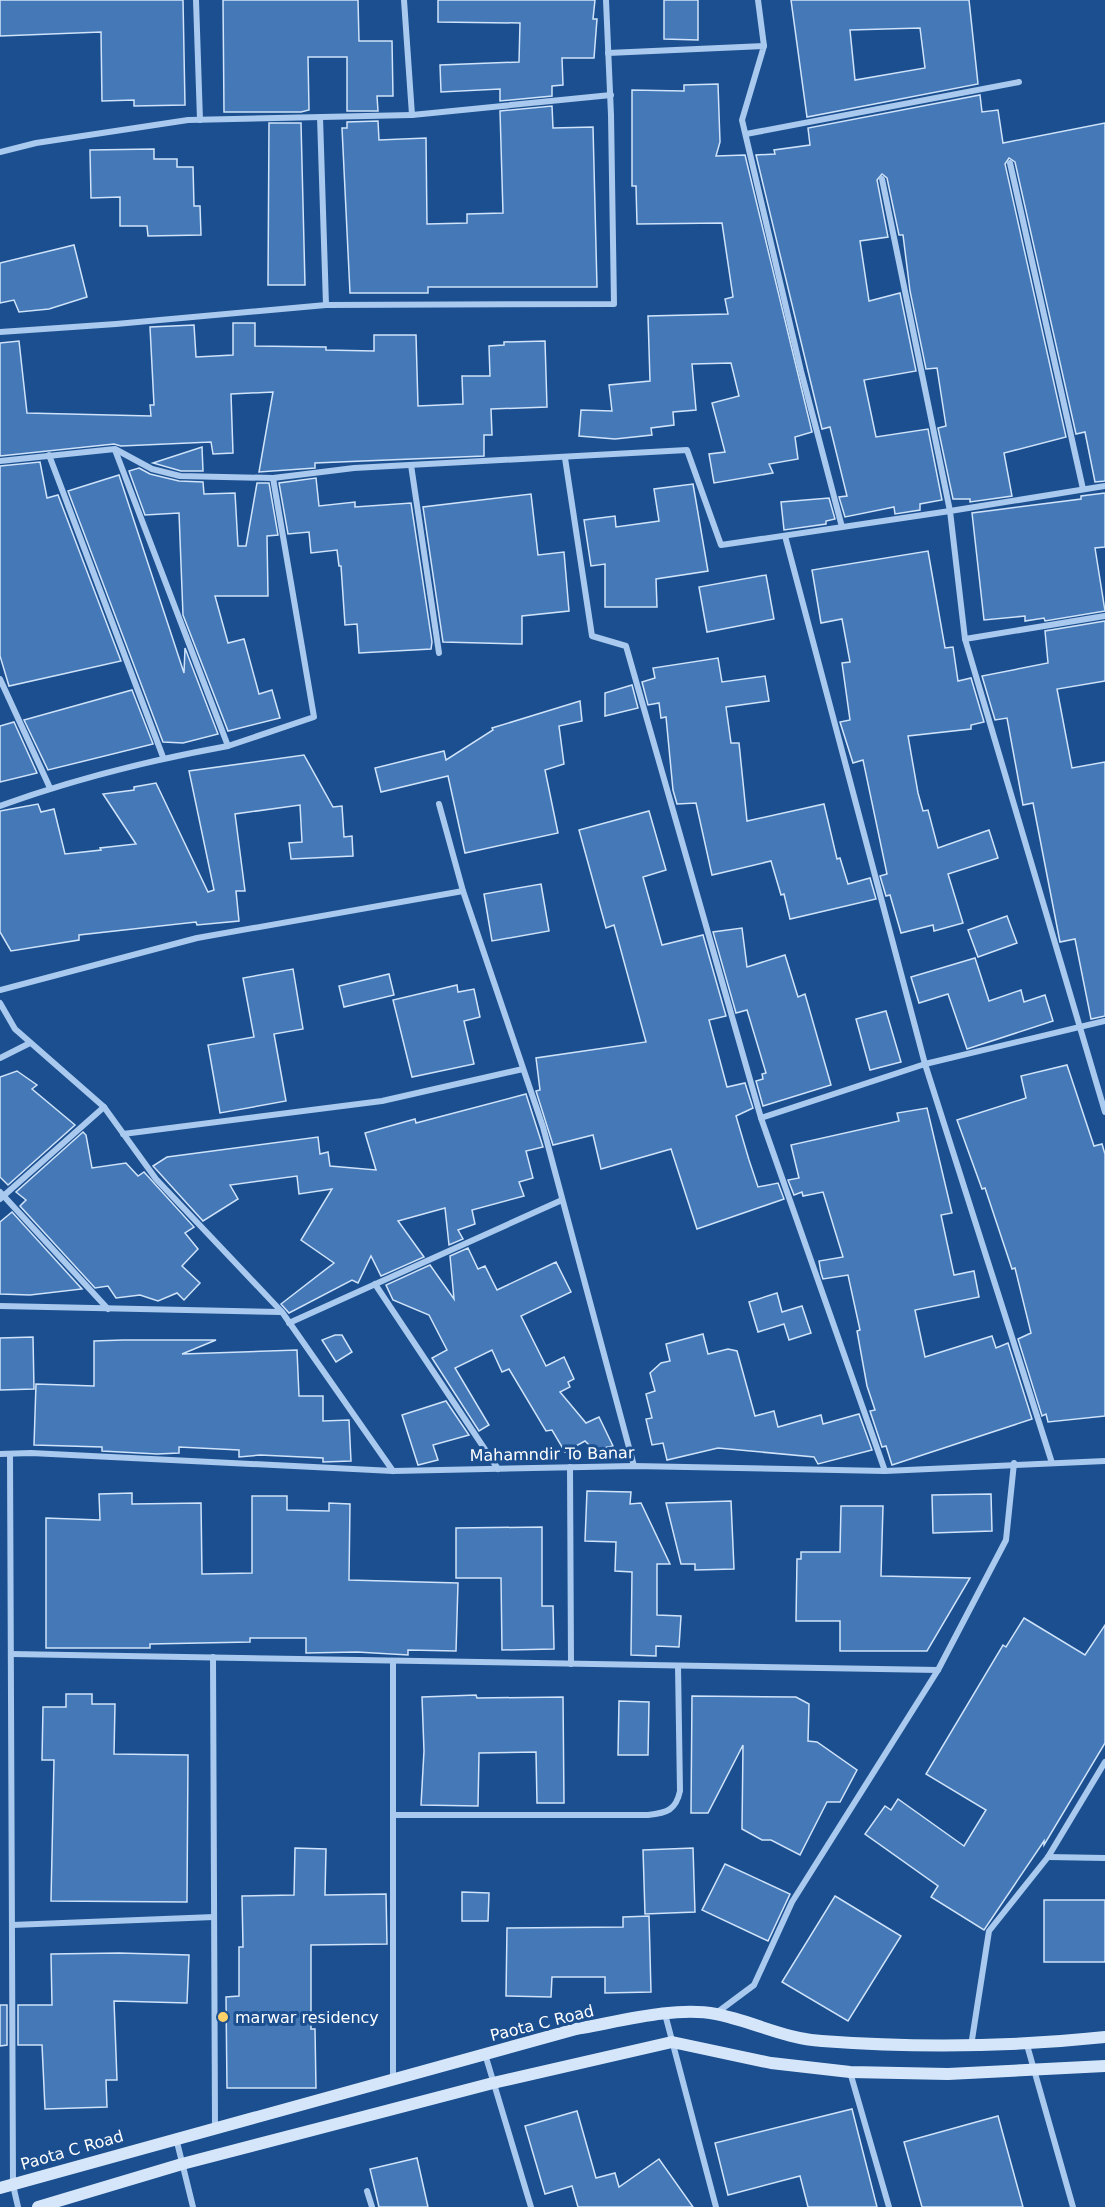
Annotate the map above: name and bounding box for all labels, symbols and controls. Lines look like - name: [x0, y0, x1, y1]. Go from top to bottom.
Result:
- street label: Mahamndir To Banar: [469, 1443, 635, 1465]
- street label: Paota C Road: [488, 2001, 596, 2045]
- place label: marwar residency: [235, 2008, 379, 2027]
- marker: marwar residency: [216, 2010, 230, 2024]
- street label: Paota C Road: [18, 2126, 126, 2174]

